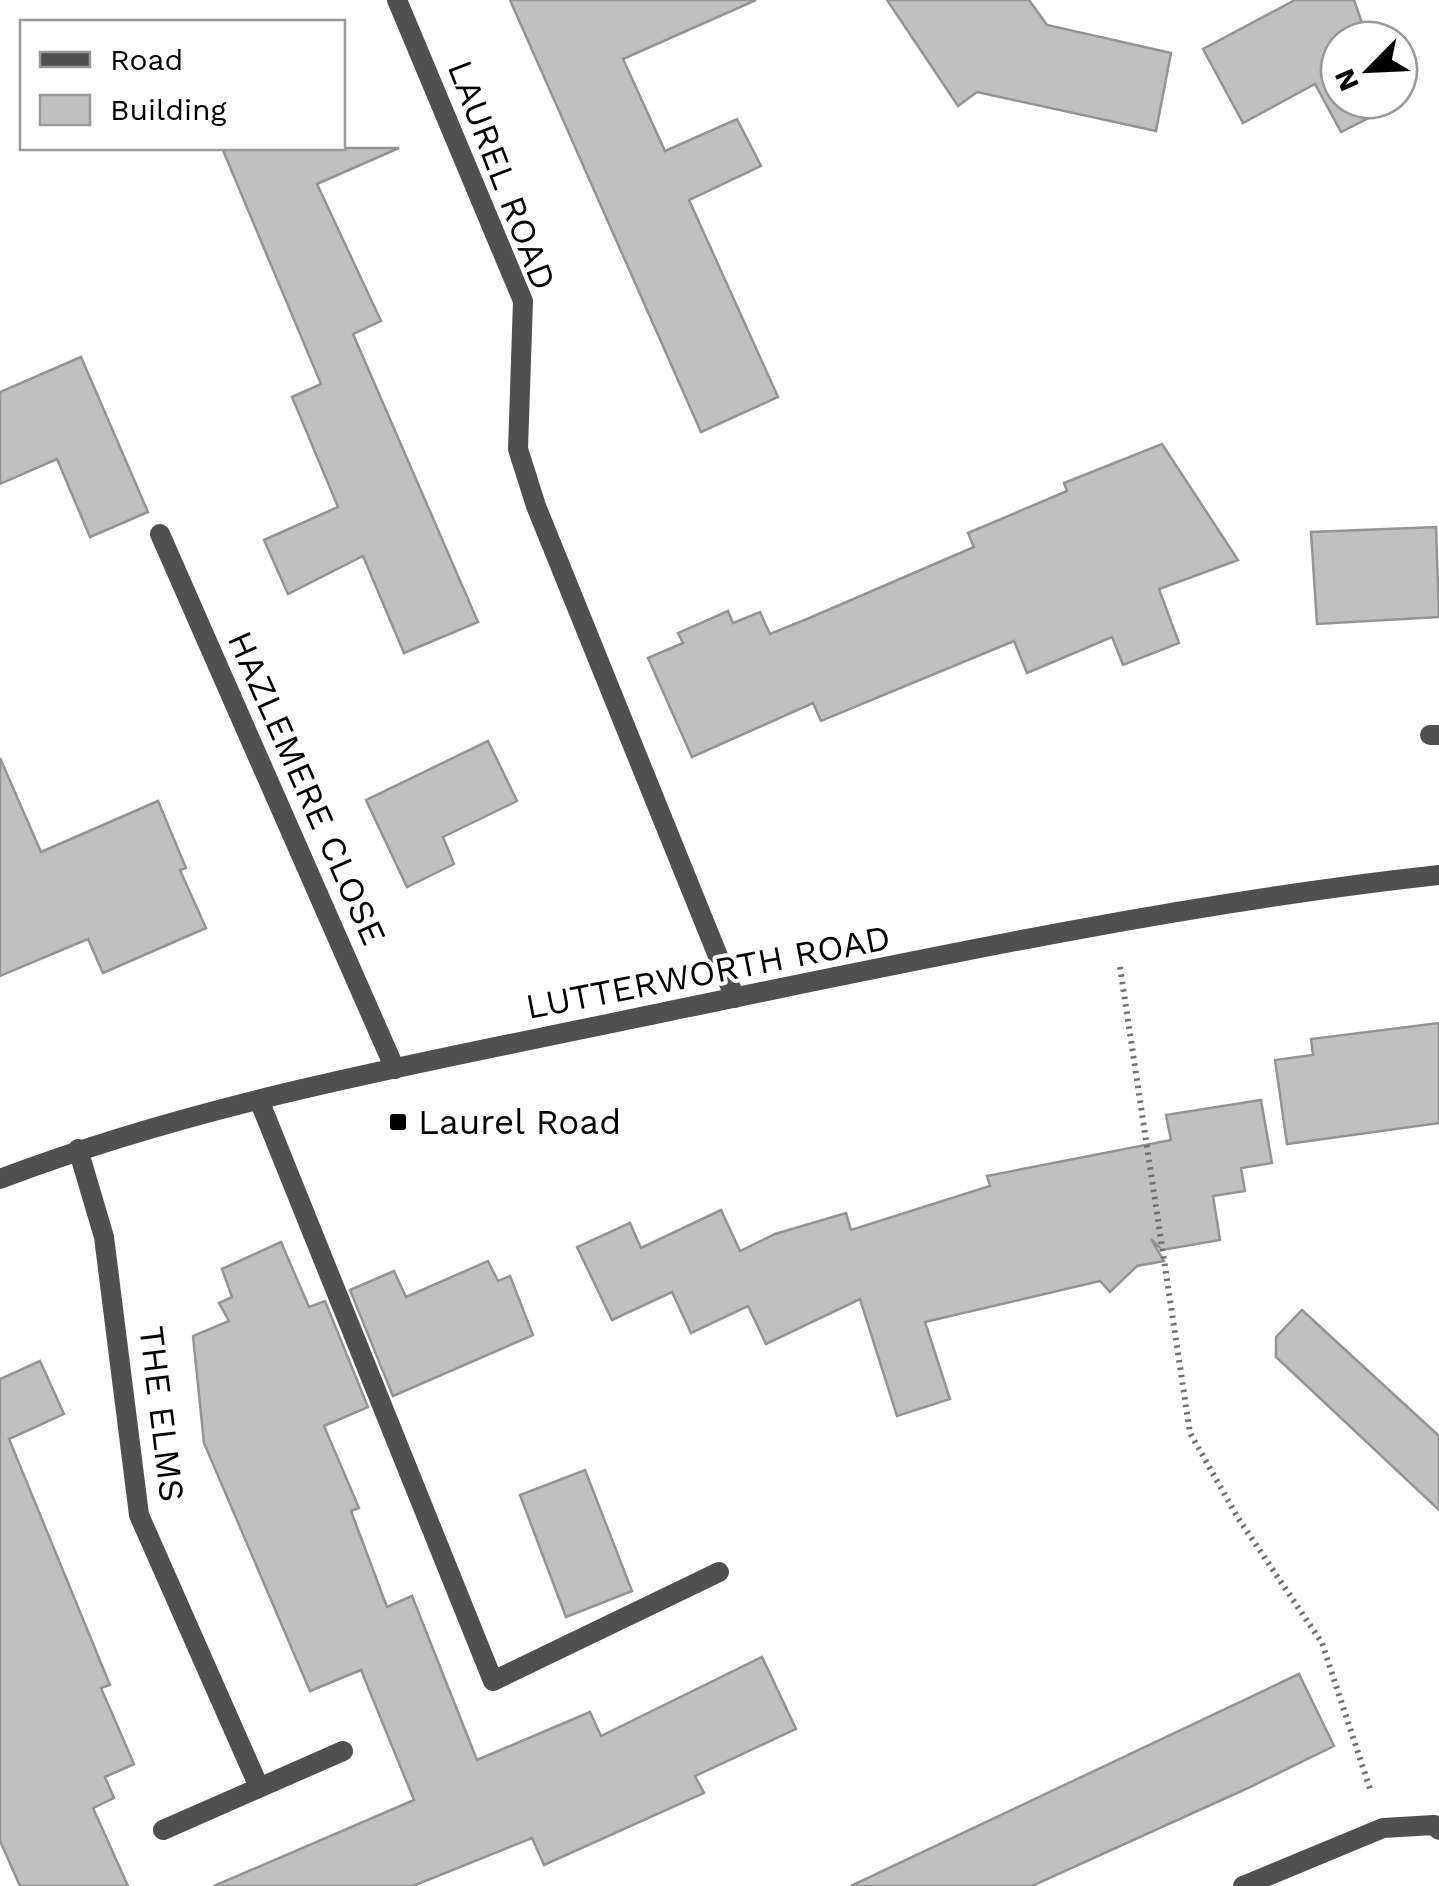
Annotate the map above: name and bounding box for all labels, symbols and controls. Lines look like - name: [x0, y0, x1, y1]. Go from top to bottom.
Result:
- legend: [20, 20, 345, 150]
- north arrow: [1319, 20, 1419, 120]
- text: Road: [110, 42, 183, 77]
- street label: LAUREL ROAD: [439, 54, 565, 296]
- text: N: [1327, 64, 1366, 96]
- text: Building: [110, 92, 227, 127]
- street label: HAZLEMERE CLOSE: [219, 625, 395, 951]
- street label: LUTTERWORTH ROAD: [522, 916, 894, 1028]
- place label: Laurel Road: [418, 1101, 621, 1143]
- marker: Laurel Road: [387, 1111, 409, 1133]
- street label: THE ELMS: [130, 1324, 194, 1504]

